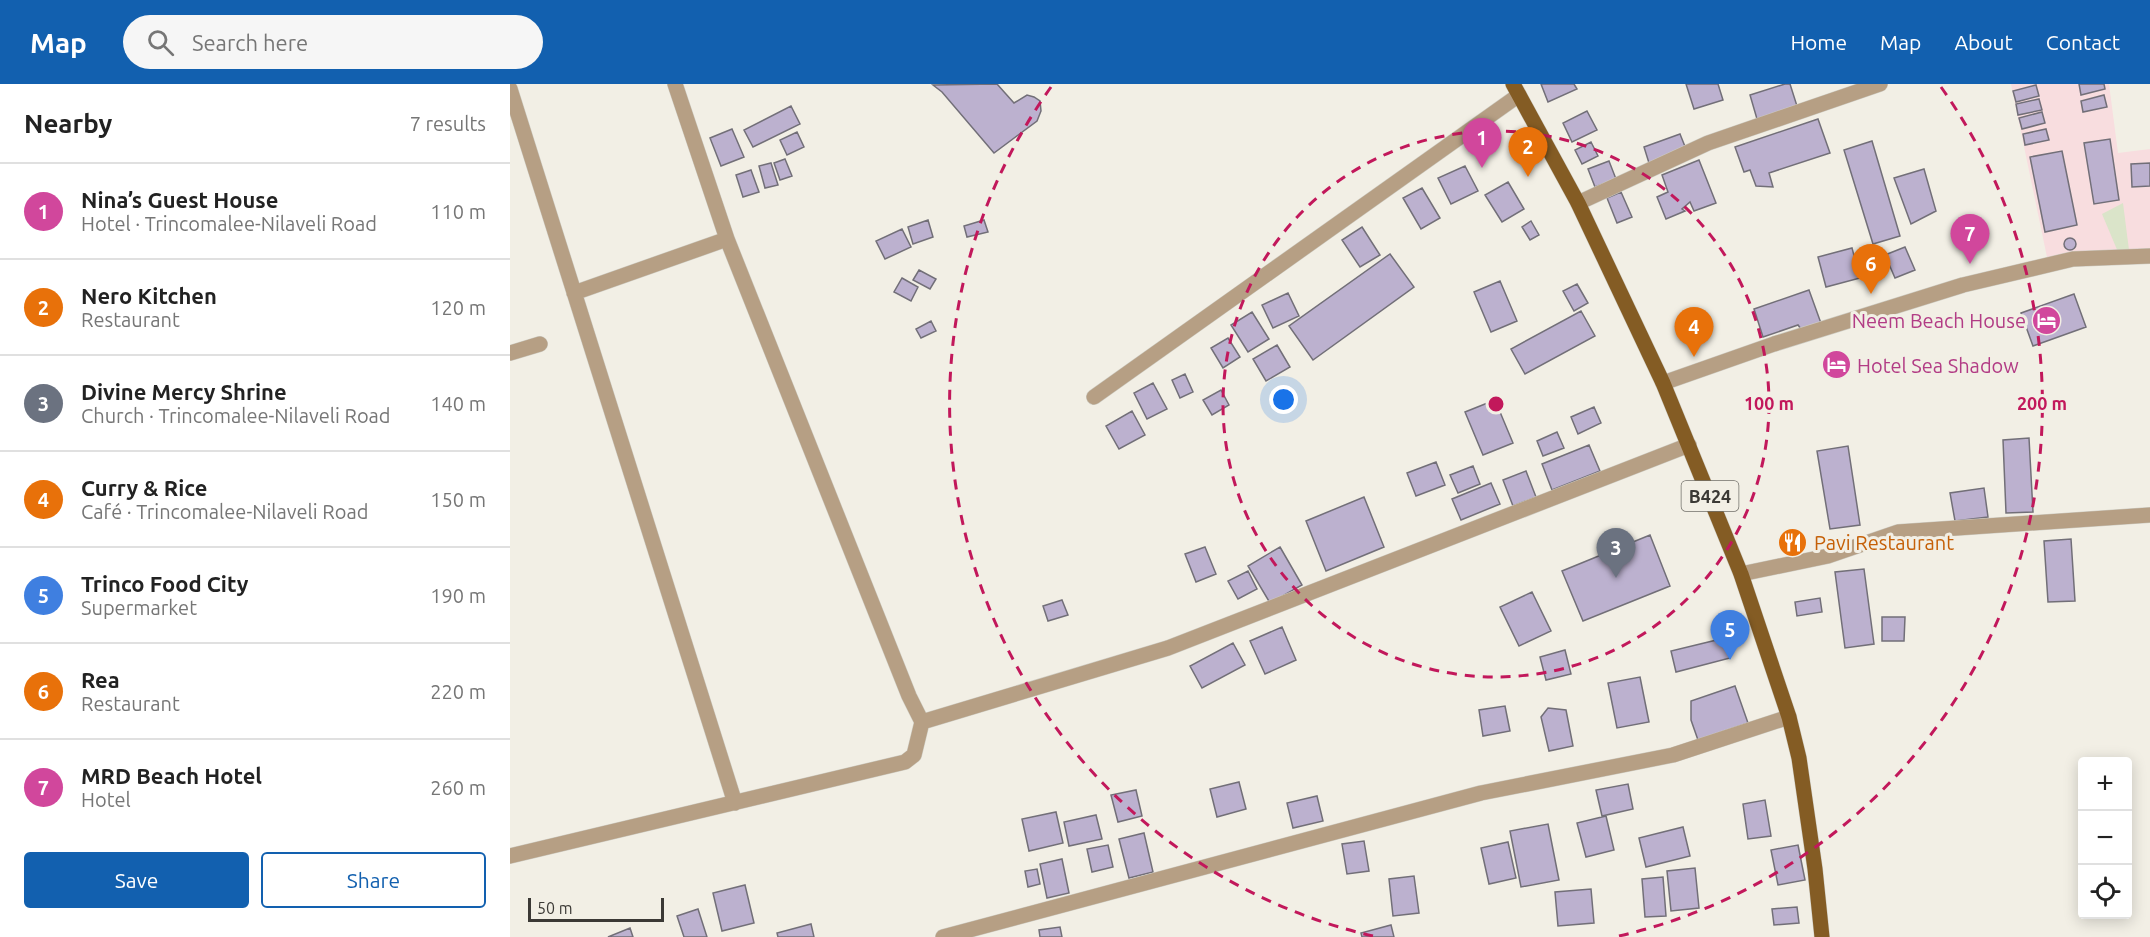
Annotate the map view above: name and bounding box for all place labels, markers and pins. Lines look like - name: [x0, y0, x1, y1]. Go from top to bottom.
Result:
- pin: 1: [1462, 118, 1502, 168]
- pin: 2: [1508, 128, 1548, 177]
- pin: 7: [1950, 214, 1990, 264]
- pin: 6: [1852, 244, 1890, 294]
- hotel icon: Neem Beach House: [2031, 304, 2063, 336]
- pin: 4: [1674, 308, 1714, 357]
- place label: Neem Beach House: [1852, 309, 2026, 332]
- hotel icon: Hotel Sea Shadow: [1820, 349, 1852, 381]
- place label: Hotel Sea Shadow: [1857, 354, 2019, 377]
- centre of rings: [1486, 394, 1506, 414]
- restaurant icon: Pavi Restaurant: [1777, 526, 1809, 558]
- pin: 3: [1596, 528, 1636, 578]
- place label: Pavi Restaurant: [1814, 531, 1954, 554]
- pin: 5: [1710, 610, 1750, 660]

